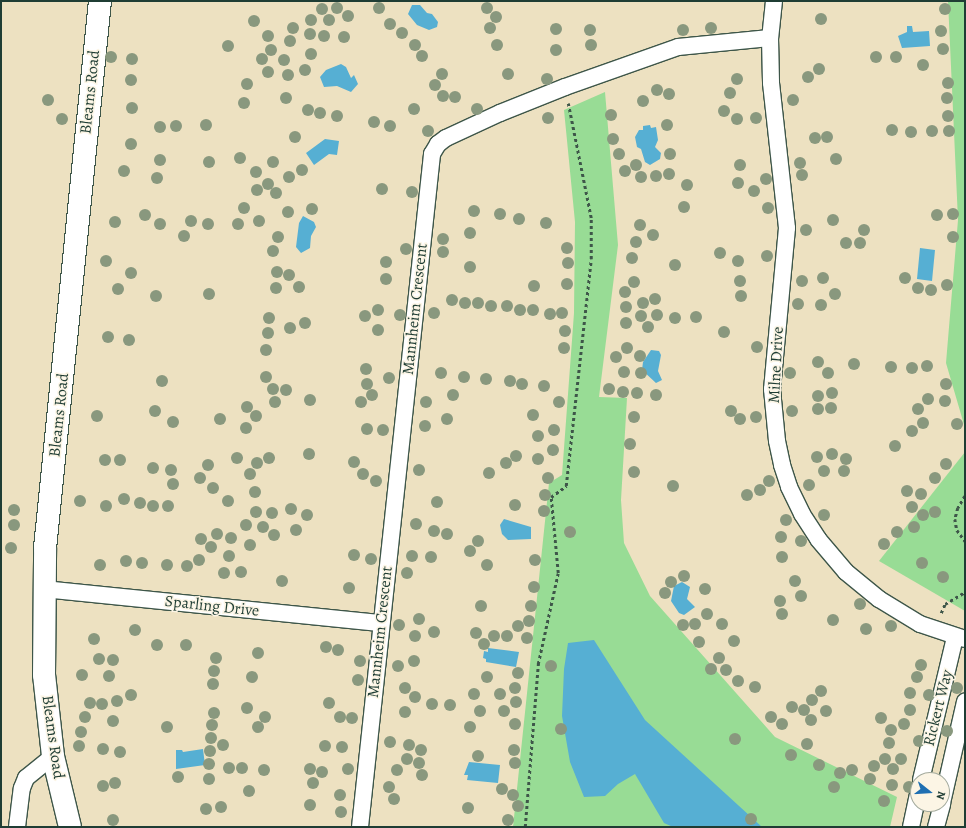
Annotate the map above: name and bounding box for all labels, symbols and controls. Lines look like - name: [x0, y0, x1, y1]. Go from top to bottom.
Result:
- street label: Bleams Road: [76, 49, 104, 135]
- street label: Mannheim Crescent: [399, 242, 431, 376]
- street label: Milne Drive: [764, 326, 788, 404]
- street label: Bleams Road: [45, 372, 73, 458]
- street label: Mannheim Crescent: [364, 565, 396, 699]
- street label: Sparling Drive: [164, 591, 260, 621]
- street label: Rickert Way: [919, 668, 957, 748]
- street label: Bleams Road: [38, 694, 68, 780]
- north arrow: [910, 772, 950, 812]
- text: N: [933, 789, 949, 801]

